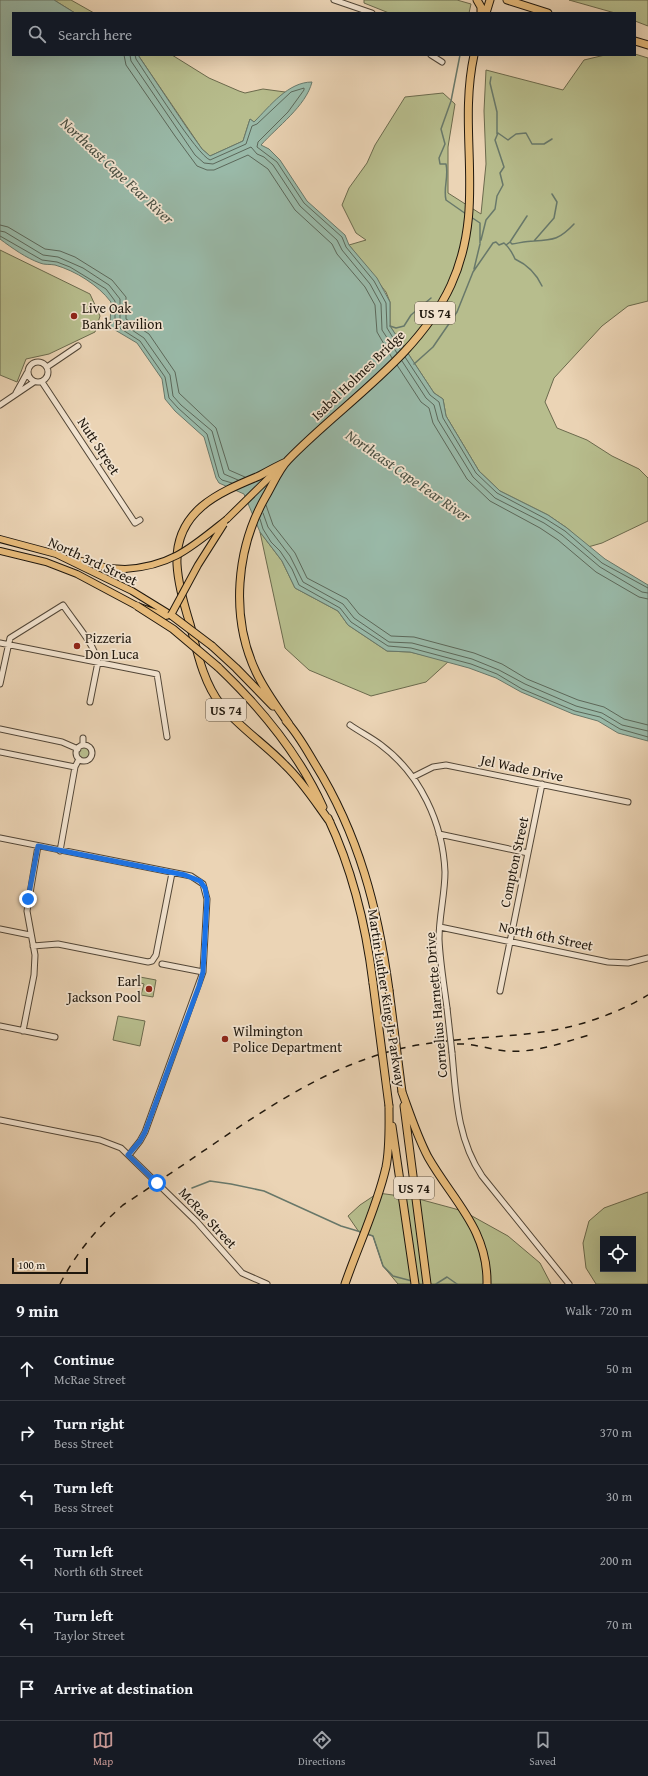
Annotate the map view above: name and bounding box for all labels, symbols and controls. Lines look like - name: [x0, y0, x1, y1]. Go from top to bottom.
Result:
- search box: [12, 12, 636, 56]
- icon: search: [26, 23, 48, 45]
- text: Search here: [58, 24, 132, 45]
- water label: Northeast Cape Fear River: [56, 112, 179, 229]
- place label: Live Oak Bank Pavilion: [82, 298, 162, 334]
- road number: US 74: [415, 302, 455, 324]
- marker: Live Oak Bank Pavilion: [69, 311, 79, 321]
- street label: Isabel Holmes Bridge: [307, 325, 409, 425]
- street label: Nutt Street: [73, 413, 125, 479]
- water label: Northeast Cape Fear River: [342, 425, 475, 527]
- street label: North 3rd Street: [45, 532, 141, 590]
- place label: Pizzeria Don Luca: [85, 628, 139, 664]
- marker: Pizzeria Don Luca: [72, 641, 82, 651]
- road number: US 74: [206, 699, 246, 721]
- street label: Jel Wade Drive: [477, 749, 566, 787]
- street label: Compton Street: [495, 815, 533, 909]
- route end: [19, 890, 37, 908]
- street label: Martin Luther King Jr Parkway: [363, 908, 411, 1088]
- street label: North 6th Street: [497, 916, 595, 956]
- street label: Cornelius Harnette Drive: [420, 931, 452, 1079]
- place label: Earl Jackson Pool: [65, 971, 141, 1007]
- marker: Earl Jackson Pool: [144, 984, 154, 994]
- place label: Wilmington Police Department: [233, 1021, 342, 1057]
- marker: Wilmington Police Department: [220, 1034, 230, 1044]
- route start: [148, 1174, 166, 1192]
- road number: US 74: [394, 1177, 434, 1199]
- street label: McRae Street: [174, 1183, 242, 1253]
- map controls: [600, 1236, 636, 1272]
- button: locate: [600, 1236, 636, 1272]
- scale bar: [12, 1256, 88, 1275]
- text: 100 m: [18, 1257, 45, 1273]
- text: 9 min: [16, 1298, 58, 1323]
- text: Walk · 720 m: [565, 1301, 632, 1320]
- text: Continue: [54, 1349, 115, 1370]
- icon: ahead: [16, 1358, 38, 1380]
- text: 50 m: [606, 1359, 632, 1378]
- text: McRae Street: [54, 1370, 126, 1389]
- text: Turn right: [54, 1413, 125, 1434]
- icon: right: [16, 1422, 38, 1444]
- text: 370 m: [600, 1423, 632, 1442]
- text: Bess Street: [54, 1434, 114, 1453]
- text: Turn left: [54, 1477, 113, 1498]
- icon: left: [16, 1486, 38, 1508]
- text: 30 m: [606, 1487, 632, 1506]
- text: Bess Street: [54, 1498, 114, 1517]
- text: Turn left: [54, 1541, 113, 1562]
- icon: left: [16, 1550, 38, 1572]
- text: 200 m: [600, 1551, 632, 1570]
- text: North 6th Street: [54, 1562, 143, 1581]
- text: Turn left: [54, 1605, 113, 1626]
- icon: left: [16, 1614, 38, 1636]
- text: 70 m: [606, 1615, 632, 1634]
- text: Taylor Street: [54, 1626, 125, 1645]
- icon: arrive: [16, 1678, 38, 1700]
- text: Arrive at destination: [54, 1678, 193, 1699]
- tab: Map: [92, 1729, 114, 1769]
- tab: Directions: [298, 1729, 345, 1769]
- tab: Saved: [529, 1729, 556, 1769]

